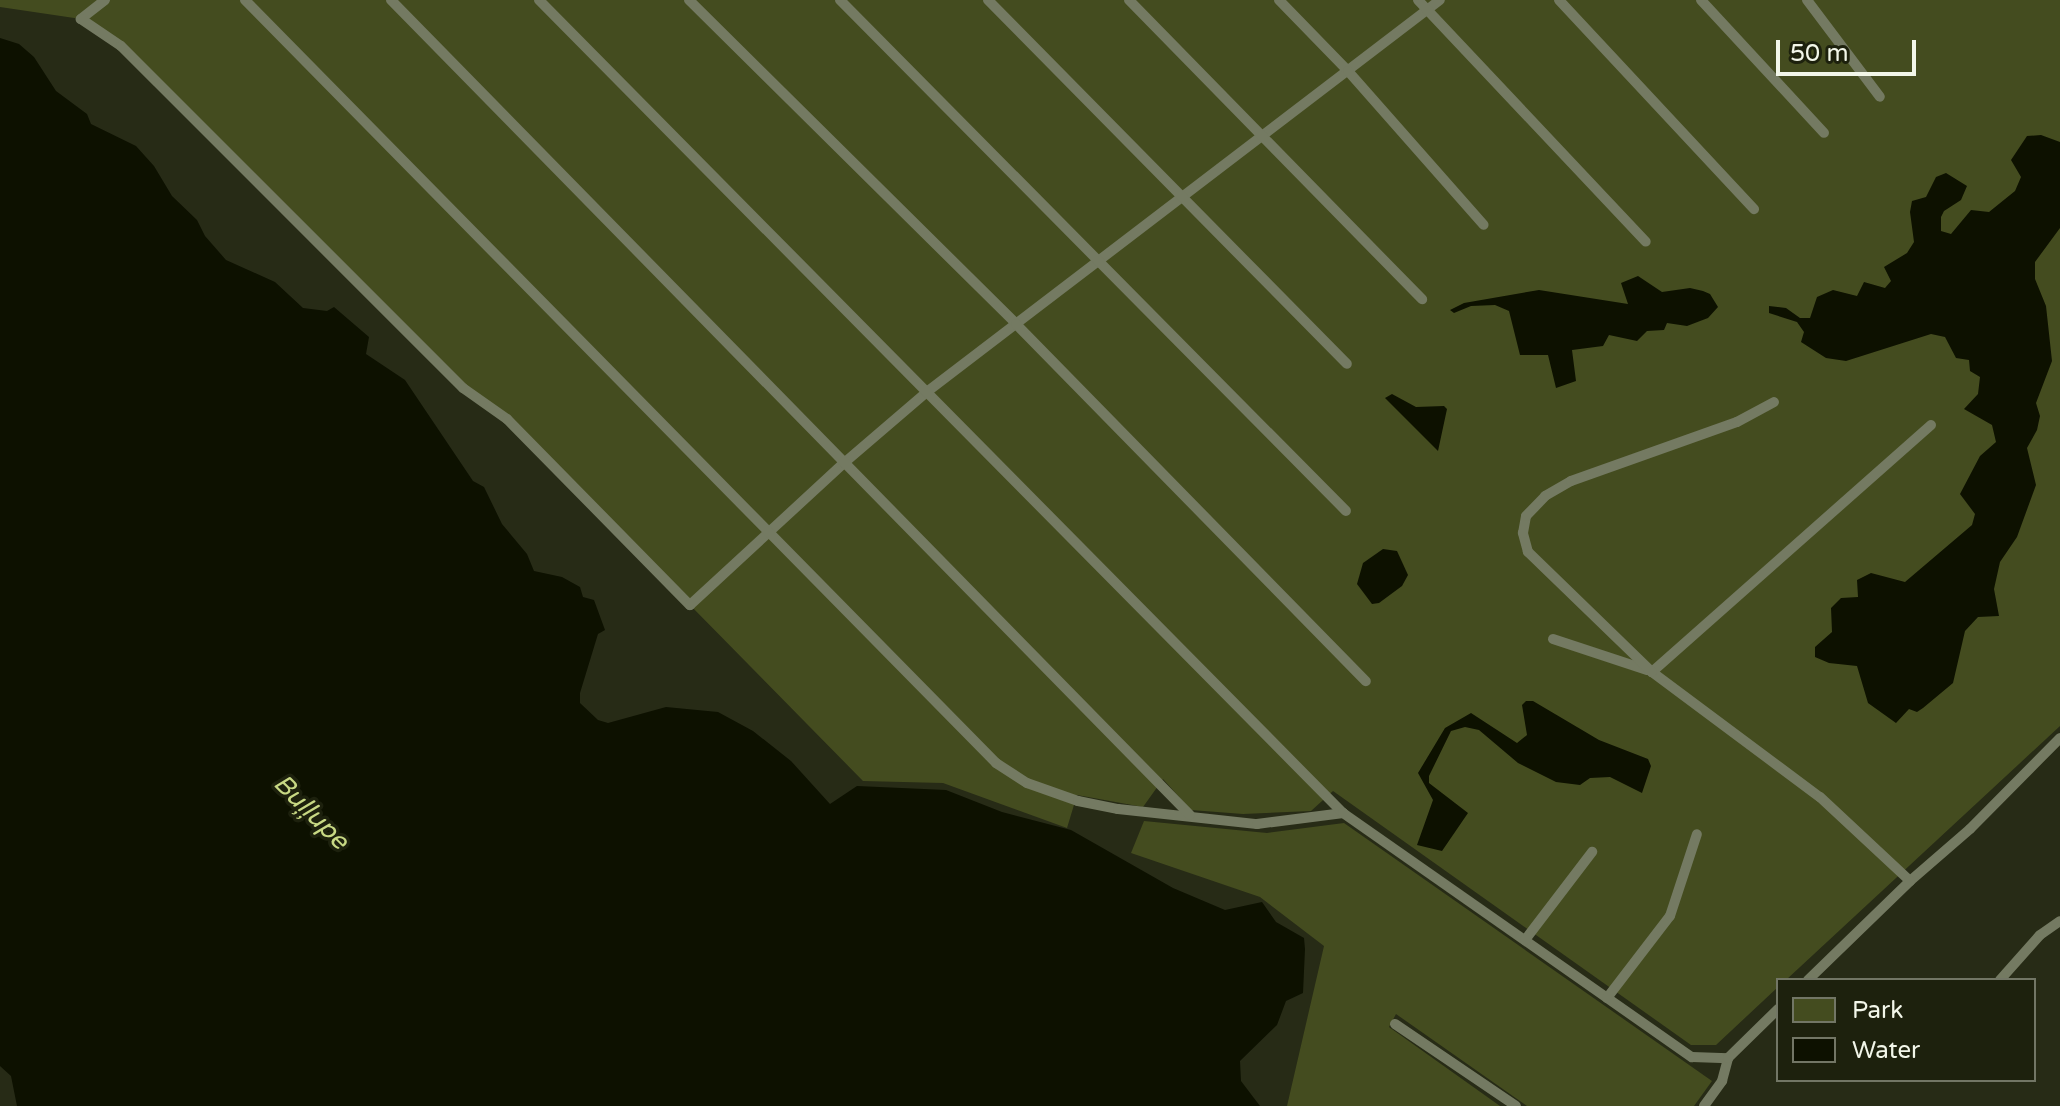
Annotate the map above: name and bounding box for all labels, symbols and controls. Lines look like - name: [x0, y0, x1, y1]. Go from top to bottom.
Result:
- scale bar: [1780, 24, 1920, 74]
- text: 50 m: [1790, 39, 1848, 68]
- water label: Buļļupe: [267, 768, 355, 856]
- legend: [1776, 978, 2036, 1082]
- text: Park: [1852, 996, 1903, 1025]
- text: Water: [1852, 1036, 1920, 1065]

